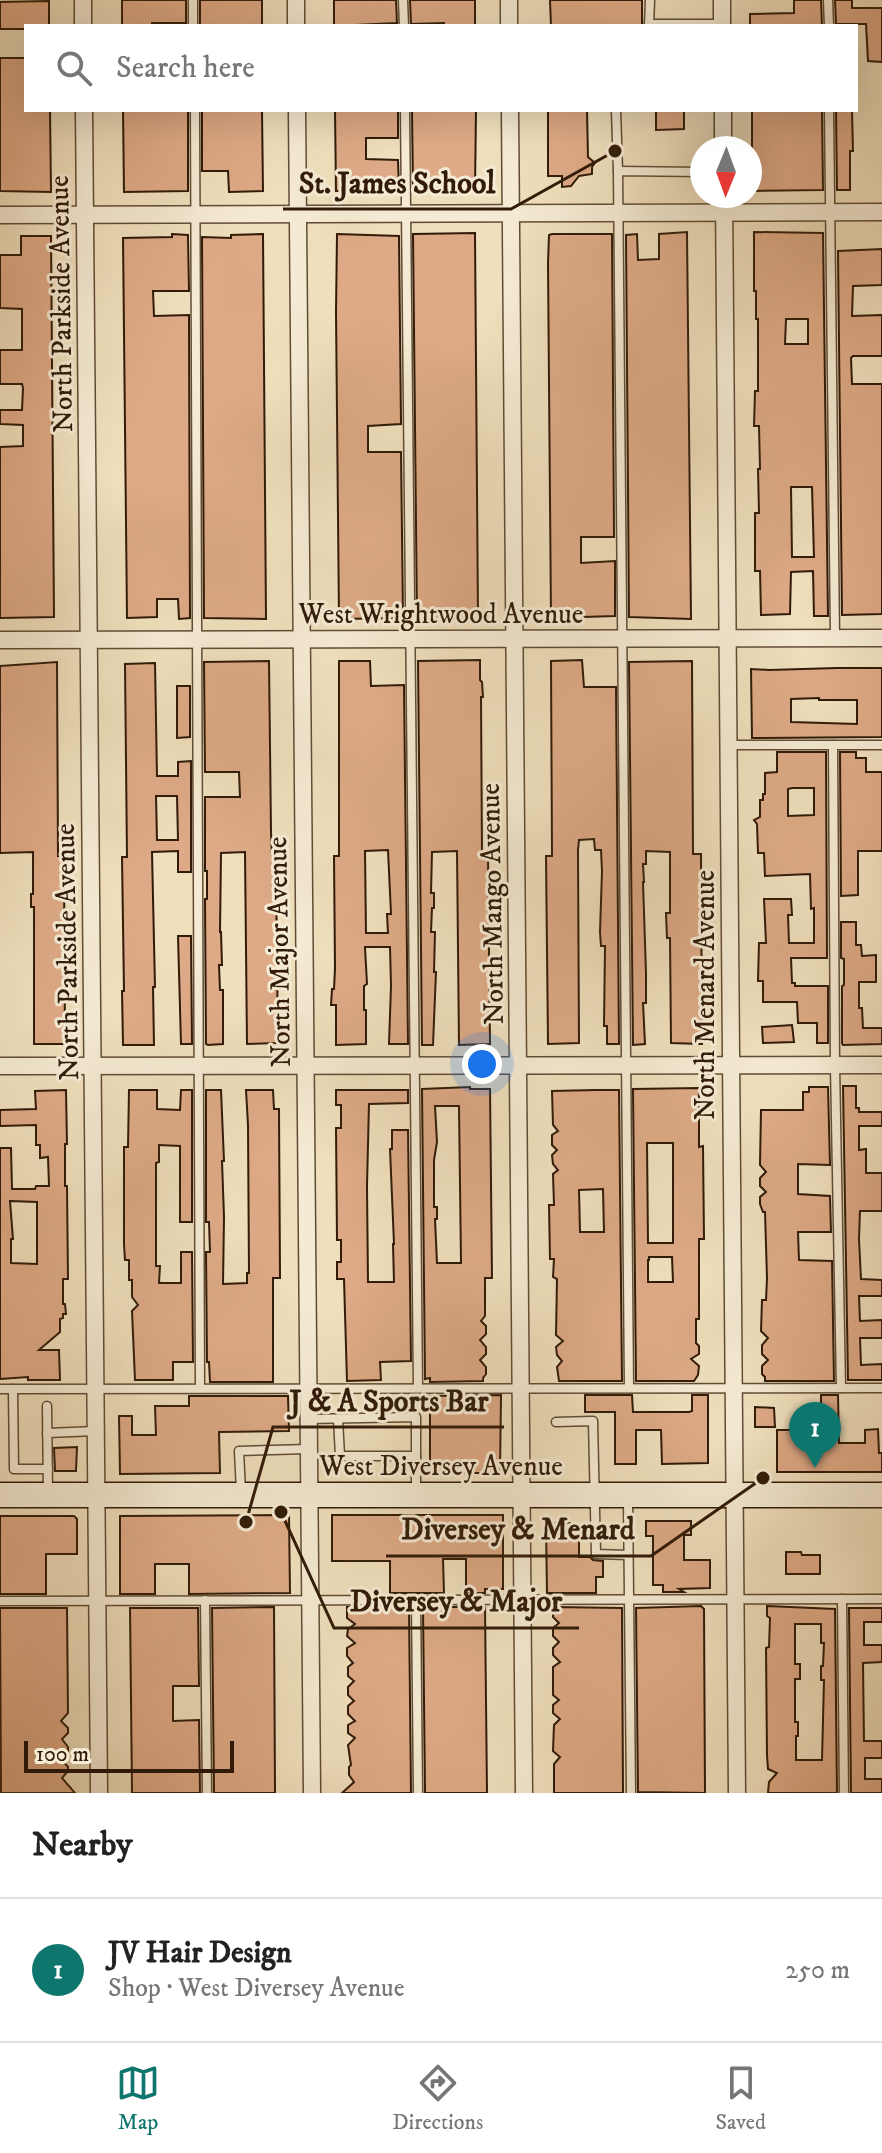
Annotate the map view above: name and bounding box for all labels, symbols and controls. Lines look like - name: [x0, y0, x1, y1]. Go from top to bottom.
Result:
- search box: [24, 24, 858, 112]
- icon: search: [52, 46, 96, 90]
- text: Search here: [116, 50, 255, 87]
- north arrow: [690, 136, 762, 208]
- callout: St. James School: [283, 155, 511, 209]
- text: St. James School: [299, 166, 496, 203]
- street label: North Parkside Avenue: [42, 175, 81, 433]
- street label: West Wrightwood Avenue: [298, 597, 583, 632]
- street label: North Mango Avenue: [473, 783, 512, 1025]
- street label: North Parkside Avenue: [48, 823, 87, 1081]
- street label: North Major Avenue: [260, 836, 299, 1068]
- street label: North Menard Avenue: [688, 870, 723, 1120]
- your location: [462, 1044, 502, 1084]
- callout: J & A Sports Bar: [273, 1373, 504, 1427]
- text: J & A Sports Bar: [287, 1384, 489, 1421]
- pin: 1: [789, 1402, 841, 1468]
- street label: West Diversey Avenue: [318, 1449, 563, 1484]
- callout: Diversey & Menard: [386, 1502, 651, 1556]
- text: Diversey & Menard: [401, 1512, 636, 1549]
- callout: Diversey & Major: [334, 1574, 579, 1628]
- text: Diversey & Major: [350, 1584, 563, 1621]
- scale bar: [24, 1737, 234, 1773]
- text: 100 m: [36, 1741, 89, 1768]
- text: Nearby: [32, 1824, 133, 1866]
- text: JV Hair Design: [108, 1935, 292, 1972]
- text: 1: [53, 1954, 63, 1987]
- text: 250 m: [785, 1954, 850, 1987]
- text: Shop · West Diversey Avenue: [108, 1972, 404, 2005]
- tab: Map: [116, 2061, 160, 2136]
- tab: Directions: [392, 2061, 483, 2136]
- tab: Saved: [715, 2061, 766, 2136]

